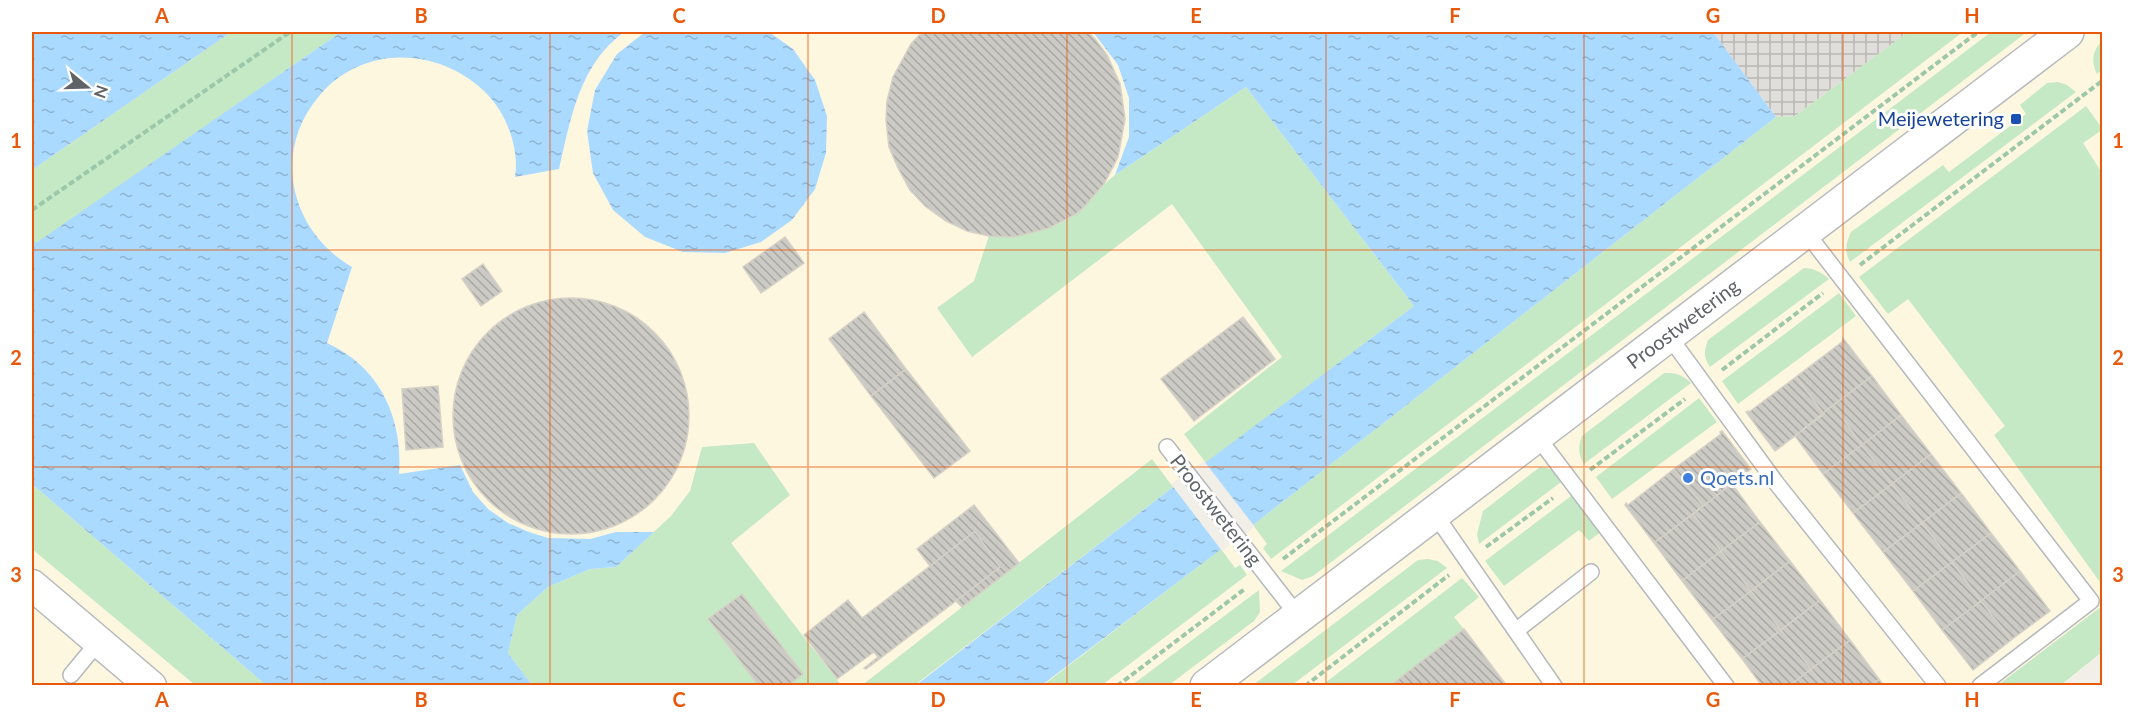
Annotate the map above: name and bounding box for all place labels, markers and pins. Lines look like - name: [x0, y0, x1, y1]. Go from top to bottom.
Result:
- place label: Meijewetering: [1878, 106, 2004, 130]
- marker: Meijewetering: [2009, 112, 2023, 126]
- place label: Qoets.nl: [1700, 465, 1774, 489]
- marker: Qoets.nl: [1681, 471, 1695, 485]

